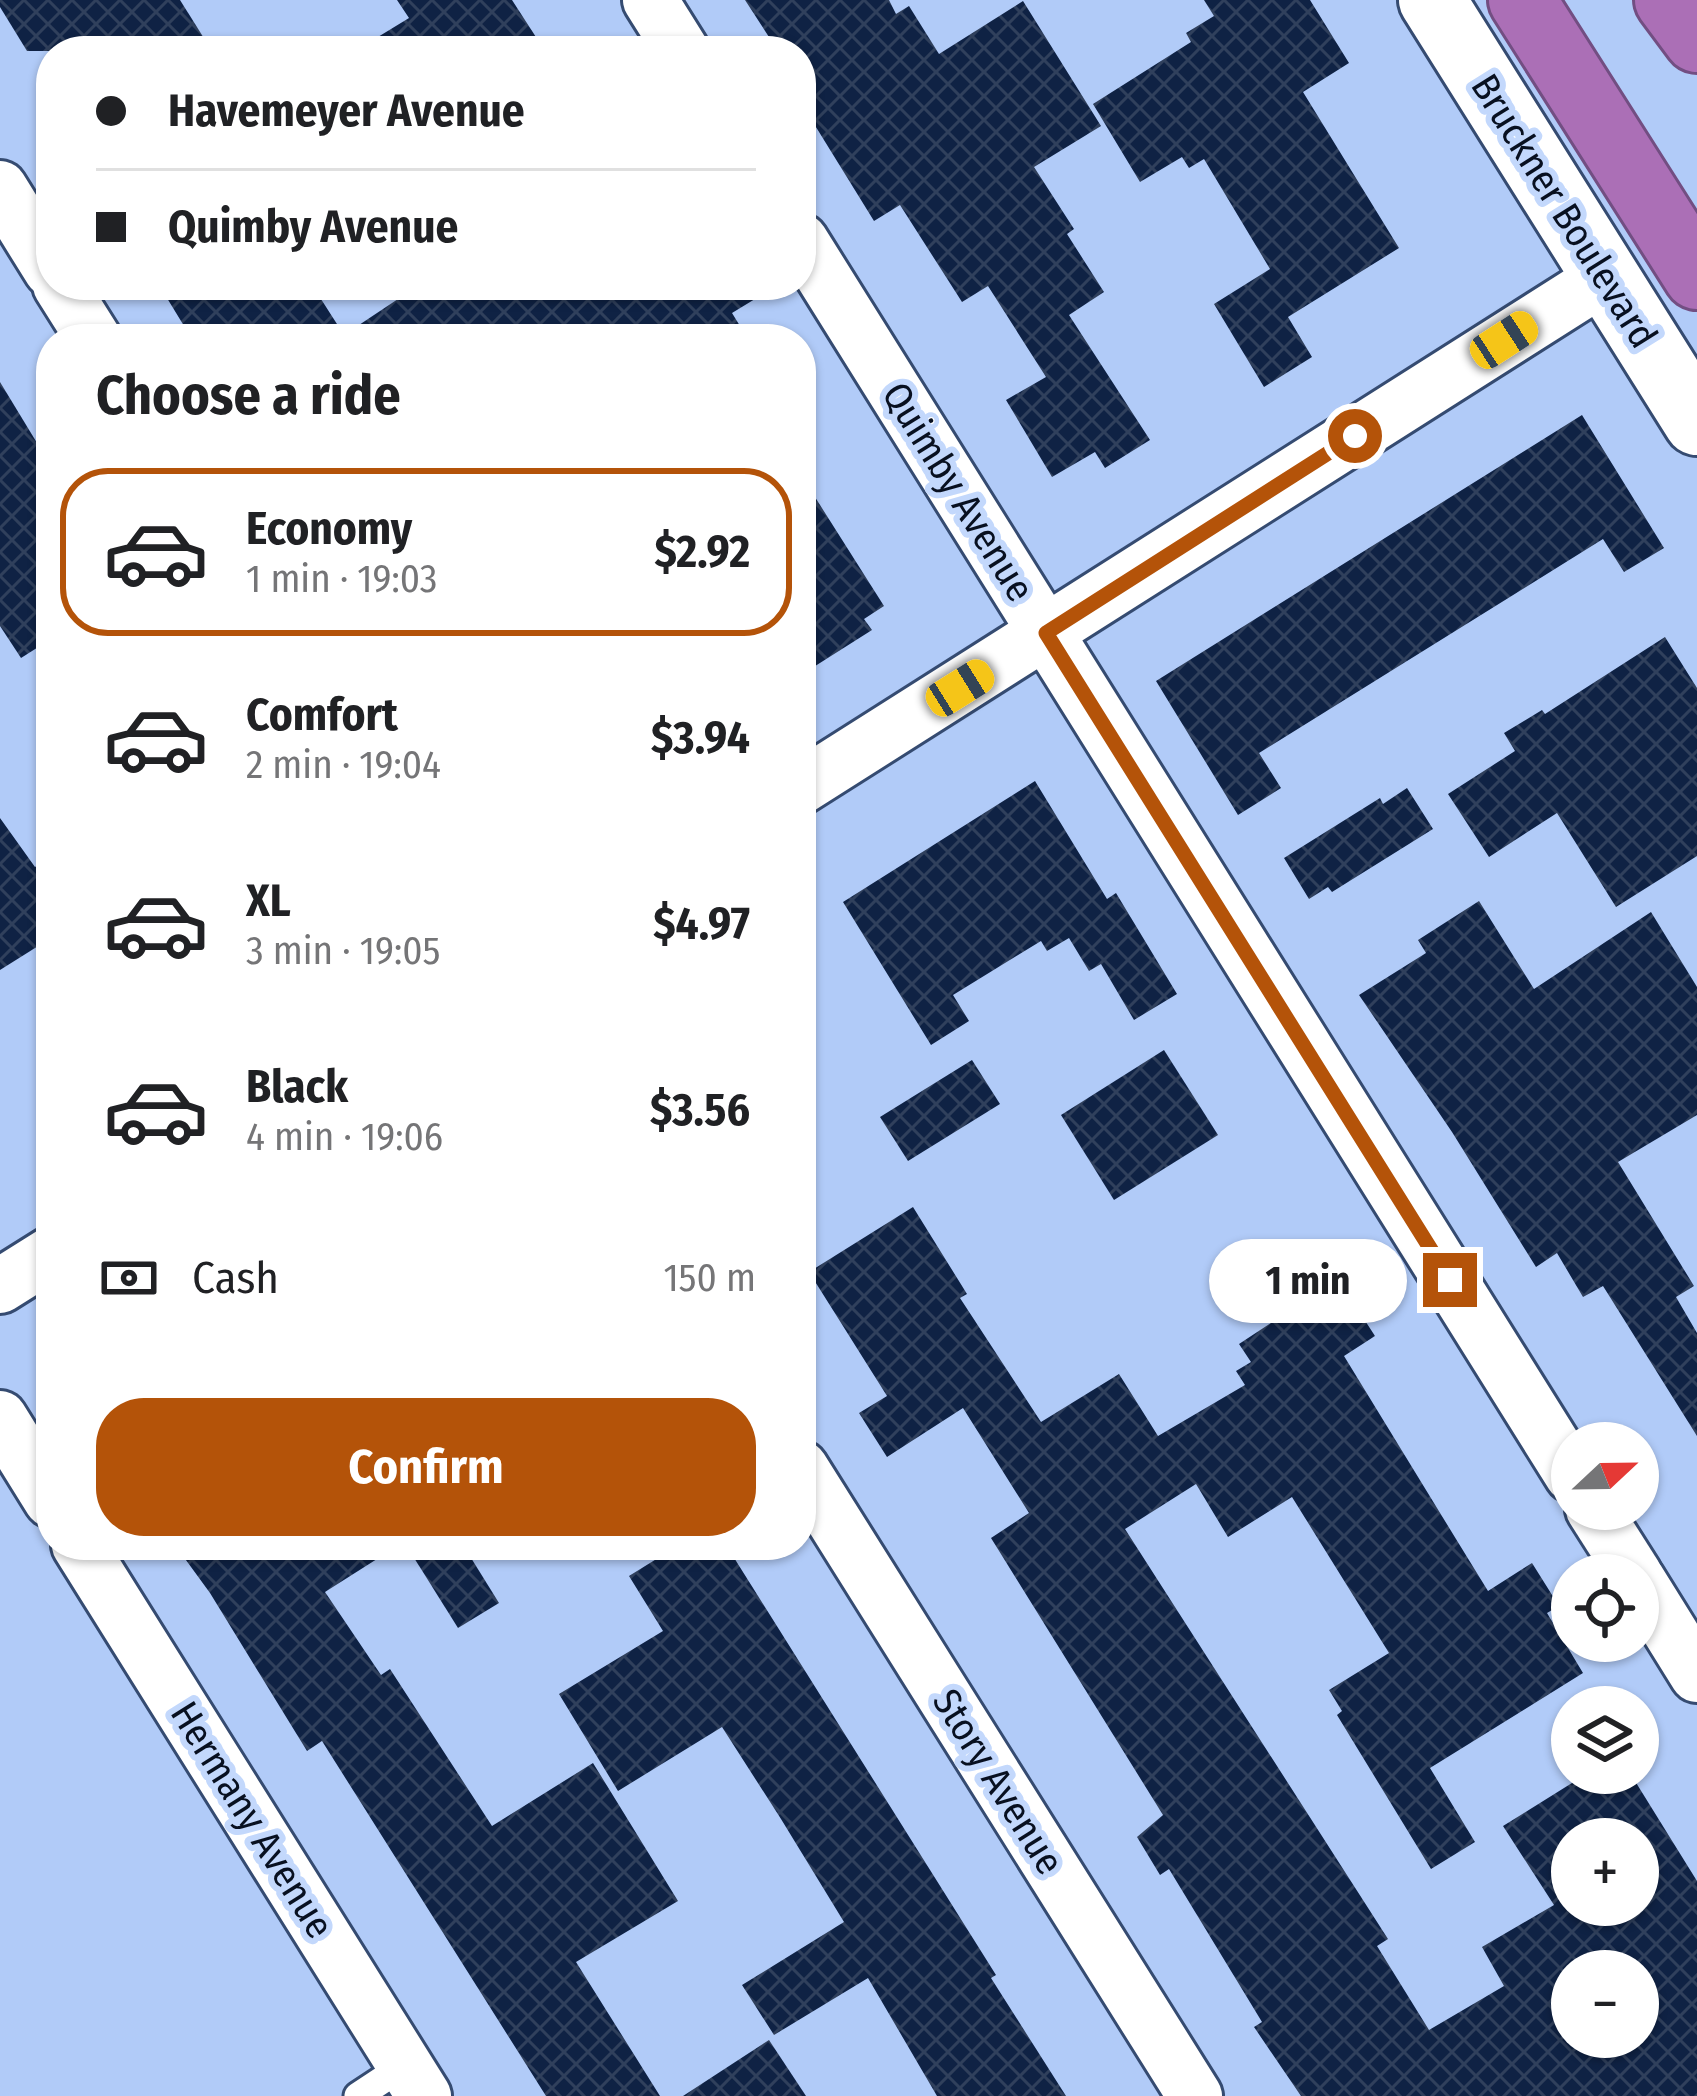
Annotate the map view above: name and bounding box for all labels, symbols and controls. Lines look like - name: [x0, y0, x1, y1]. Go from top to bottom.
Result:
- street label: Bruckner Boulevard: [1461, 66, 1667, 356]
- text: Havemeyer Avenue: [168, 84, 525, 138]
- text: Quimby Avenue: [168, 200, 458, 254]
- car: [1464, 305, 1544, 375]
- text: Choose a ride: [96, 364, 401, 428]
- street label: Quimby Avenue: [873, 374, 1043, 610]
- route start: [1328, 409, 1382, 463]
- icon: car: [102, 498, 210, 606]
- text: Economy: [246, 502, 412, 556]
- text: $2.92: [654, 525, 750, 579]
- text: 1 min · 19:03: [246, 556, 437, 602]
- car: [920, 654, 1000, 722]
- icon: car: [102, 684, 210, 792]
- text: Comfort: [246, 688, 398, 742]
- text: $3.94: [651, 711, 750, 765]
- text: 2 min · 19:04: [246, 742, 441, 788]
- icon: car: [102, 870, 210, 978]
- text: XL: [246, 874, 291, 928]
- text: $4.97: [653, 897, 750, 951]
- text: 3 min · 19:05: [246, 928, 440, 974]
- icon: car: [102, 1056, 210, 1164]
- text: Black: [246, 1060, 348, 1114]
- text: $3.56: [650, 1083, 750, 1137]
- text: 4 min · 19:06: [246, 1114, 443, 1160]
- callout: 1 min: [1210, 1238, 1408, 1322]
- icon: cash: [96, 1245, 162, 1311]
- text: Cash: [192, 1251, 279, 1305]
- route end: [1423, 1253, 1477, 1307]
- text: 150 m: [663, 1255, 756, 1301]
- text: 1 min: [1266, 1258, 1350, 1304]
- button: Confirm: [96, 1398, 756, 1536]
- north arrow: [1551, 1422, 1659, 1530]
- map controls: [1551, 1422, 1659, 2058]
- button: locate: [1551, 1554, 1659, 1662]
- street label: Story Avenue: [923, 1681, 1073, 1883]
- button: layers: [1551, 1686, 1659, 1794]
- street label: Hermany Avenue: [161, 1693, 343, 1947]
- button: +: [1551, 1818, 1659, 1926]
- button: −: [1551, 1950, 1659, 2058]

